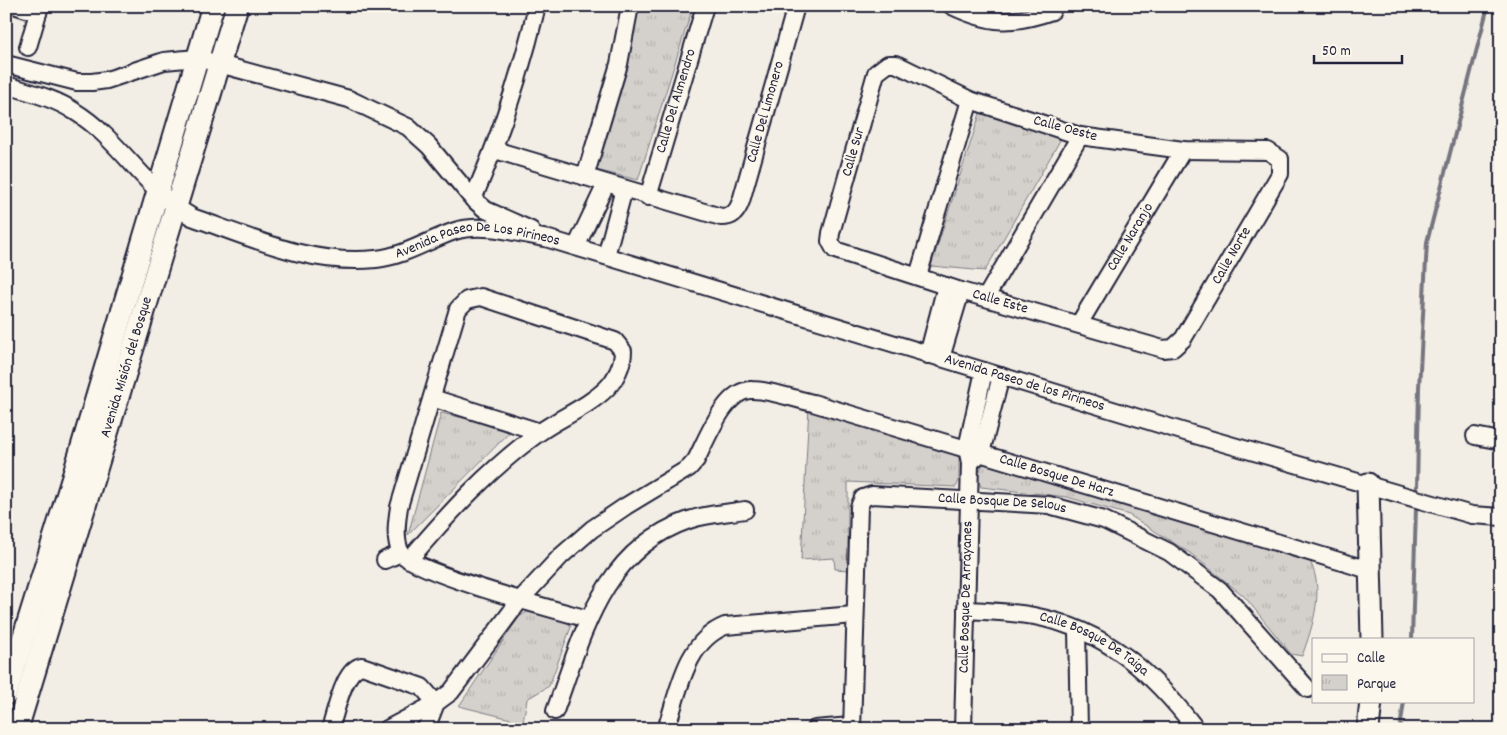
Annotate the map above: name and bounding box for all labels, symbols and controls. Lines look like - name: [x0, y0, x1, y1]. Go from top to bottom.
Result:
- scale bar: [1314, 32, 1402, 64]
- text: 50 m: [1322, 41, 1351, 63]
- street label: Calle Del Almendro: [651, 46, 703, 156]
- street label: Calle Del Limonero: [741, 58, 791, 165]
- street label: Calle Oeste: [1031, 110, 1100, 148]
- street label: Calle Sur: [836, 124, 872, 179]
- street label: Calle Naranjo: [1102, 199, 1160, 276]
- street label: Avenida Paseo De Los Pirineos: [392, 217, 563, 265]
- street label: Calle Norte: [1207, 223, 1258, 289]
- street label: Calle Este: [970, 284, 1031, 321]
- street label: Avenida Misión del Bosque: [95, 294, 159, 441]
- street label: Avenida Paseo de los Pirineos: [941, 349, 1107, 418]
- street label: Calle Bosque De Harz: [996, 448, 1117, 504]
- street label: Calle Bosque De Selous: [937, 488, 1069, 520]
- street label: Calle Bosque De Arrayanes: [953, 521, 979, 673]
- street label: Calle Bosque De Taiga: [1037, 606, 1154, 682]
- legend: [1312, 638, 1474, 702]
- text: Calle: [1357, 648, 1386, 670]
- text: Parque: [1357, 674, 1397, 696]

